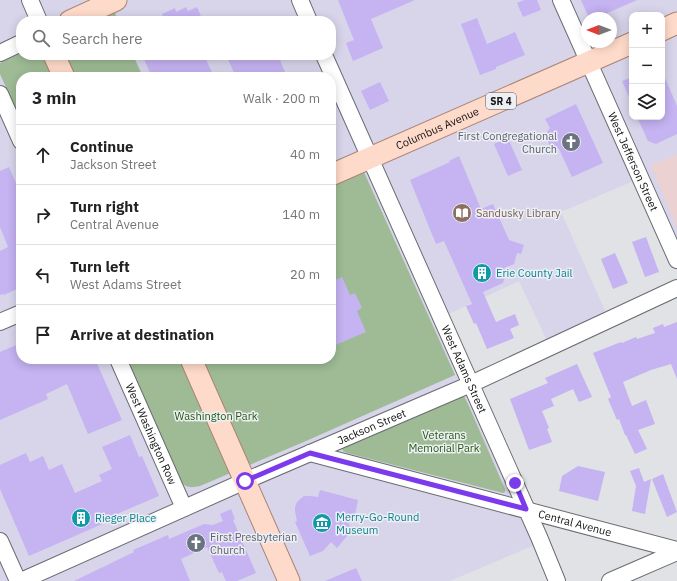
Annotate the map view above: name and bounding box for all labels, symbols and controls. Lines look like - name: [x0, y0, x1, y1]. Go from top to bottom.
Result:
- north arrow: [581, 12, 617, 48]
- map controls: [629, 12, 665, 120]
- button: +: [629, 12, 665, 48]
- search box: [16, 16, 336, 60]
- icon: search: [30, 27, 52, 49]
- text: Search here: [62, 29, 142, 48]
- button: −: [629, 48, 665, 84]
- button: layers: [629, 84, 665, 120]
- text: 3 min: [32, 87, 76, 109]
- text: Walk · 200 m: [243, 90, 320, 107]
- road number: SR 4: [486, 93, 516, 109]
- street label: Columbus Avenue: [394, 104, 481, 153]
- street label: West Jefferson Street: [605, 110, 661, 213]
- place label: First Congregational Church: [458, 129, 557, 156]
- church icon: First Congregational Church: [560, 131, 582, 153]
- text: Continue: [70, 137, 134, 156]
- icon: ahead: [32, 144, 54, 166]
- text: 40 m: [290, 146, 320, 163]
- text: Jackson Street: [70, 156, 157, 173]
- text: Turn right: [70, 197, 139, 216]
- library icon: Sandusky Library: [451, 202, 473, 224]
- icon: right: [32, 204, 54, 226]
- text: 140 m: [282, 206, 320, 223]
- place label: Sandusky Library: [476, 206, 561, 220]
- text: Central Avenue: [70, 216, 159, 233]
- text: Turn left: [70, 257, 130, 276]
- building icon: Erie County Jail: [471, 262, 493, 284]
- icon: left: [32, 264, 54, 286]
- text: 20 m: [290, 266, 320, 283]
- place label: Erie County Jail: [496, 266, 573, 280]
- text: West Adams Street: [70, 276, 182, 293]
- street label: West Adams Street: [438, 323, 490, 415]
- icon: arrive: [32, 324, 54, 346]
- text: Arrive at destination: [70, 325, 214, 344]
- street label: West Washington Row: [123, 381, 180, 487]
- street label: Jackson Street: [335, 406, 408, 448]
- park label: Washington Park: [174, 409, 258, 423]
- park label: Veterans Memorial Park: [408, 428, 480, 455]
- route start: [236, 472, 254, 490]
- route end: [506, 474, 524, 492]
- building icon: Rieger Place: [70, 507, 92, 529]
- street label: Central Avenue: [537, 507, 613, 539]
- place label: Merry-Go-Round Museum: [336, 510, 419, 537]
- place label: Rieger Place: [95, 511, 156, 525]
- museum icon: Merry-Go-Round Museum: [311, 512, 333, 534]
- place label: First Presbyterian Church: [210, 530, 297, 557]
- church icon: First Presbyterian Church: [185, 532, 207, 554]

